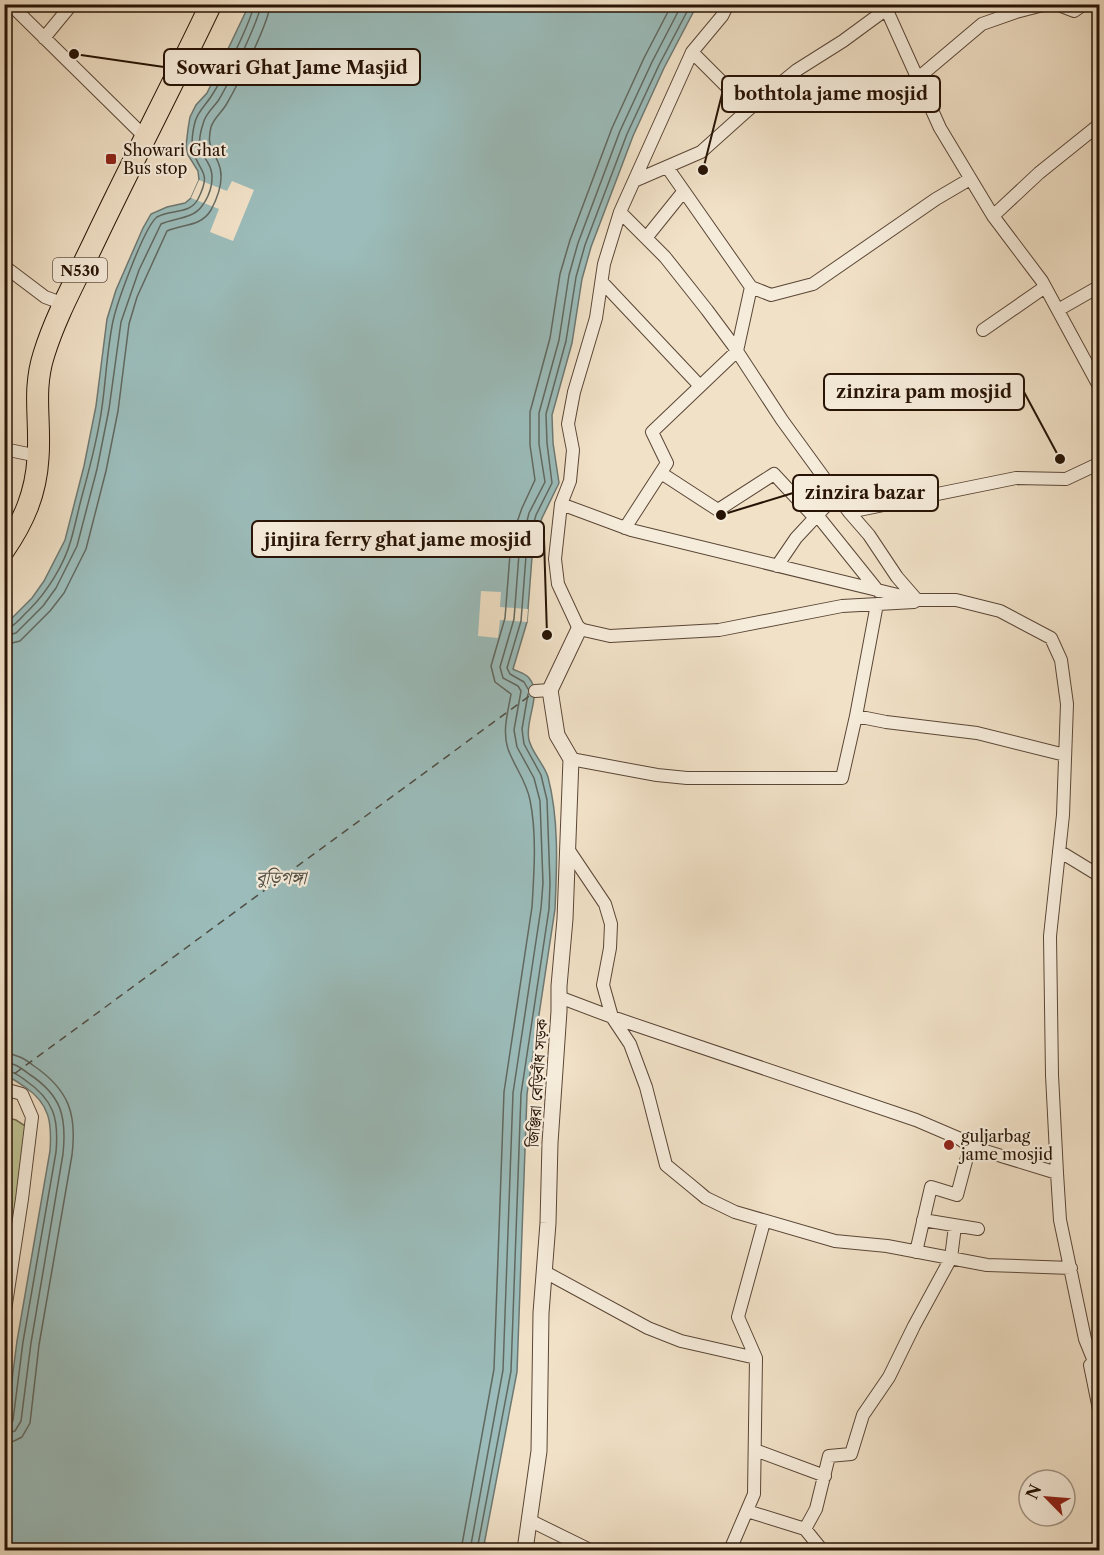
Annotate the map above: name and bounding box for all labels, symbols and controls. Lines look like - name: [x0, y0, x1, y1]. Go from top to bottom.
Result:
- callout: Sowari Ghat Jame Masjid: [164, 49, 420, 85]
- text: Sowari Ghat Jame Masjid: [176, 57, 408, 79]
- callout: bothtola jame mosjid: [722, 76, 940, 112]
- text: bothtola jame mosjid: [733, 83, 928, 105]
- place label: Showari Ghat Bus stop: [123, 140, 226, 178]
- marker: Showari Ghat Bus stop: [104, 152, 118, 166]
- road number: N530: [53, 258, 107, 282]
- callout: zinzira pam mosjid: [824, 374, 1024, 410]
- text: zinzira pam mosjid: [836, 381, 1012, 403]
- callout: zinzira bazar: [793, 475, 938, 511]
- text: zinzira bazar: [805, 482, 925, 504]
- callout: jinjira ferry ghat jame mosjid: [252, 521, 544, 557]
- text: jinjira ferry ghat jame mosjid: [260, 529, 532, 551]
- water label: বুড়িগঙ্গা: [256, 867, 308, 889]
- street label: জিঞ্জিরা বেড়িবাঁধ সড়ক: [522, 1018, 552, 1149]
- place label: guljarbag jame mosjid: [958, 1126, 1053, 1164]
- marker: guljarbag jame mosjid: [942, 1138, 956, 1152]
- north arrow: [1017, 1468, 1077, 1528]
- text: N: [1021, 1481, 1045, 1502]

